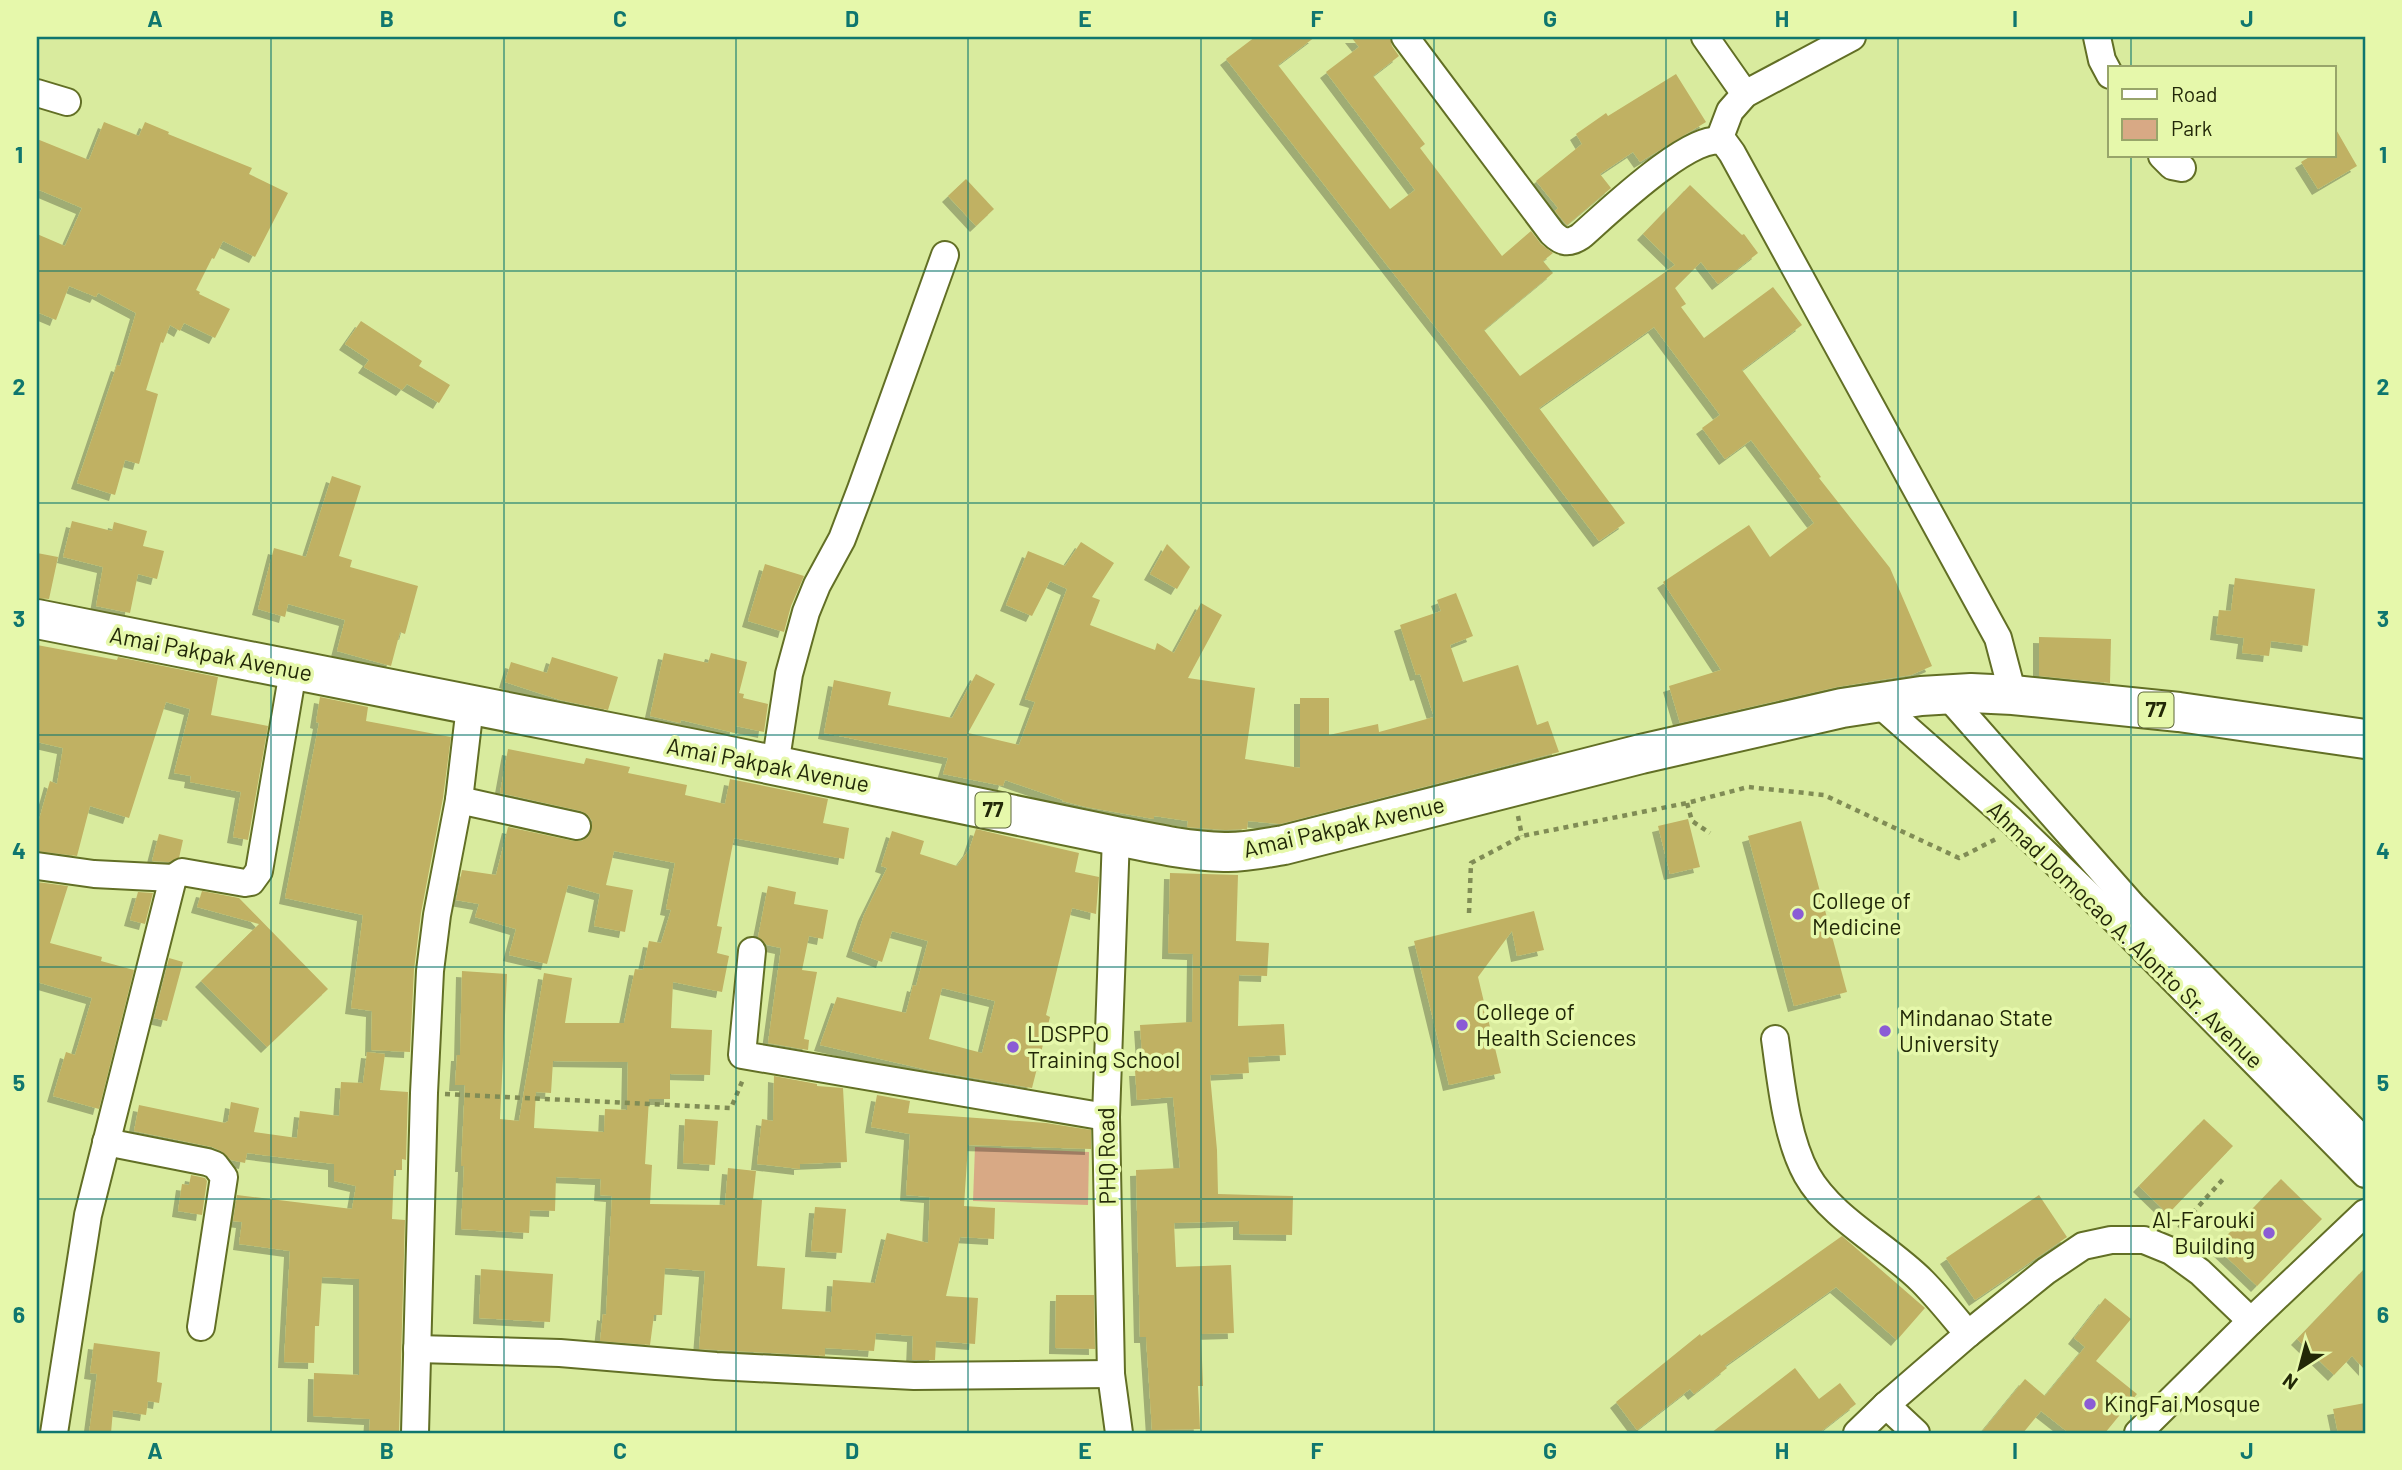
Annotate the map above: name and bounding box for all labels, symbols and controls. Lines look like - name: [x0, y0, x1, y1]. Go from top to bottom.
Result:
- text: A: [147, 4, 163, 32]
- text: B: [380, 4, 394, 32]
- text: C: [613, 4, 627, 32]
- text: D: [845, 4, 859, 32]
- text: E: [1078, 4, 1092, 32]
- text: F: [1311, 4, 1324, 32]
- text: G: [1543, 4, 1557, 32]
- text: H: [1775, 4, 1789, 32]
- text: I: [2012, 4, 2018, 32]
- text: J: [2240, 4, 2254, 32]
- legend: [2108, 66, 2336, 158]
- text: Road: [2171, 81, 2217, 106]
- text: Park: [2171, 115, 2212, 140]
- text: 1: [15, 140, 23, 168]
- text: 1: [2379, 140, 2387, 168]
- text: 2: [13, 372, 25, 400]
- text: 2: [2377, 372, 2389, 400]
- text: 3: [13, 604, 25, 632]
- text: 3: [2377, 604, 2389, 632]
- street label: Amai Pakpak Avenue: [108, 620, 315, 686]
- road number: 77: [2138, 692, 2174, 728]
- street label: Amai Pakpak Avenue: [665, 731, 872, 797]
- street label: Amai Pakpak Avenue: [1240, 789, 1447, 863]
- road number: 77: [976, 792, 1010, 828]
- street label: Ahmad Domocao A. Alonto Sr. Avenue: [1982, 795, 2269, 1074]
- text: 4: [12, 836, 26, 864]
- text: 4: [2376, 836, 2390, 864]
- place label: College of Medicine: [1812, 886, 1911, 940]
- marker: College of Medicine: [1790, 906, 1806, 922]
- place label: College of Health Sciences: [1476, 997, 1636, 1051]
- place label: Mindanao State University: [1899, 1003, 2053, 1057]
- marker: College of Health Sciences: [1454, 1017, 1470, 1033]
- place label: LDSPPO Training School: [1027, 1019, 1180, 1073]
- marker: Mindanao State University: [1877, 1023, 1893, 1039]
- marker: LDSPPO Training School: [1005, 1039, 1021, 1055]
- text: 5: [13, 1068, 25, 1096]
- text: 5: [2377, 1068, 2389, 1096]
- street label: PHQ Road: [1091, 1107, 1121, 1205]
- place label: Al-Farouki Building: [2152, 1205, 2255, 1259]
- marker: Al-Farouki Building: [2261, 1225, 2277, 1241]
- text: 6: [13, 1300, 25, 1328]
- text: 6: [2377, 1300, 2389, 1328]
- north arrow: [2266, 1334, 2336, 1404]
- text: N: [2278, 1369, 2302, 1395]
- place label: KingFai Mosque: [2104, 1389, 2261, 1417]
- marker: KingFai Mosque: [2082, 1396, 2098, 1412]
- text: A: [147, 1436, 163, 1464]
- text: B: [380, 1436, 394, 1464]
- text: C: [613, 1436, 627, 1464]
- text: D: [845, 1436, 859, 1464]
- text: E: [1078, 1436, 1092, 1464]
- text: F: [1311, 1436, 1324, 1464]
- text: G: [1543, 1436, 1557, 1464]
- text: H: [1775, 1436, 1789, 1464]
- text: I: [2012, 1436, 2018, 1464]
- text: J: [2240, 1436, 2254, 1464]

